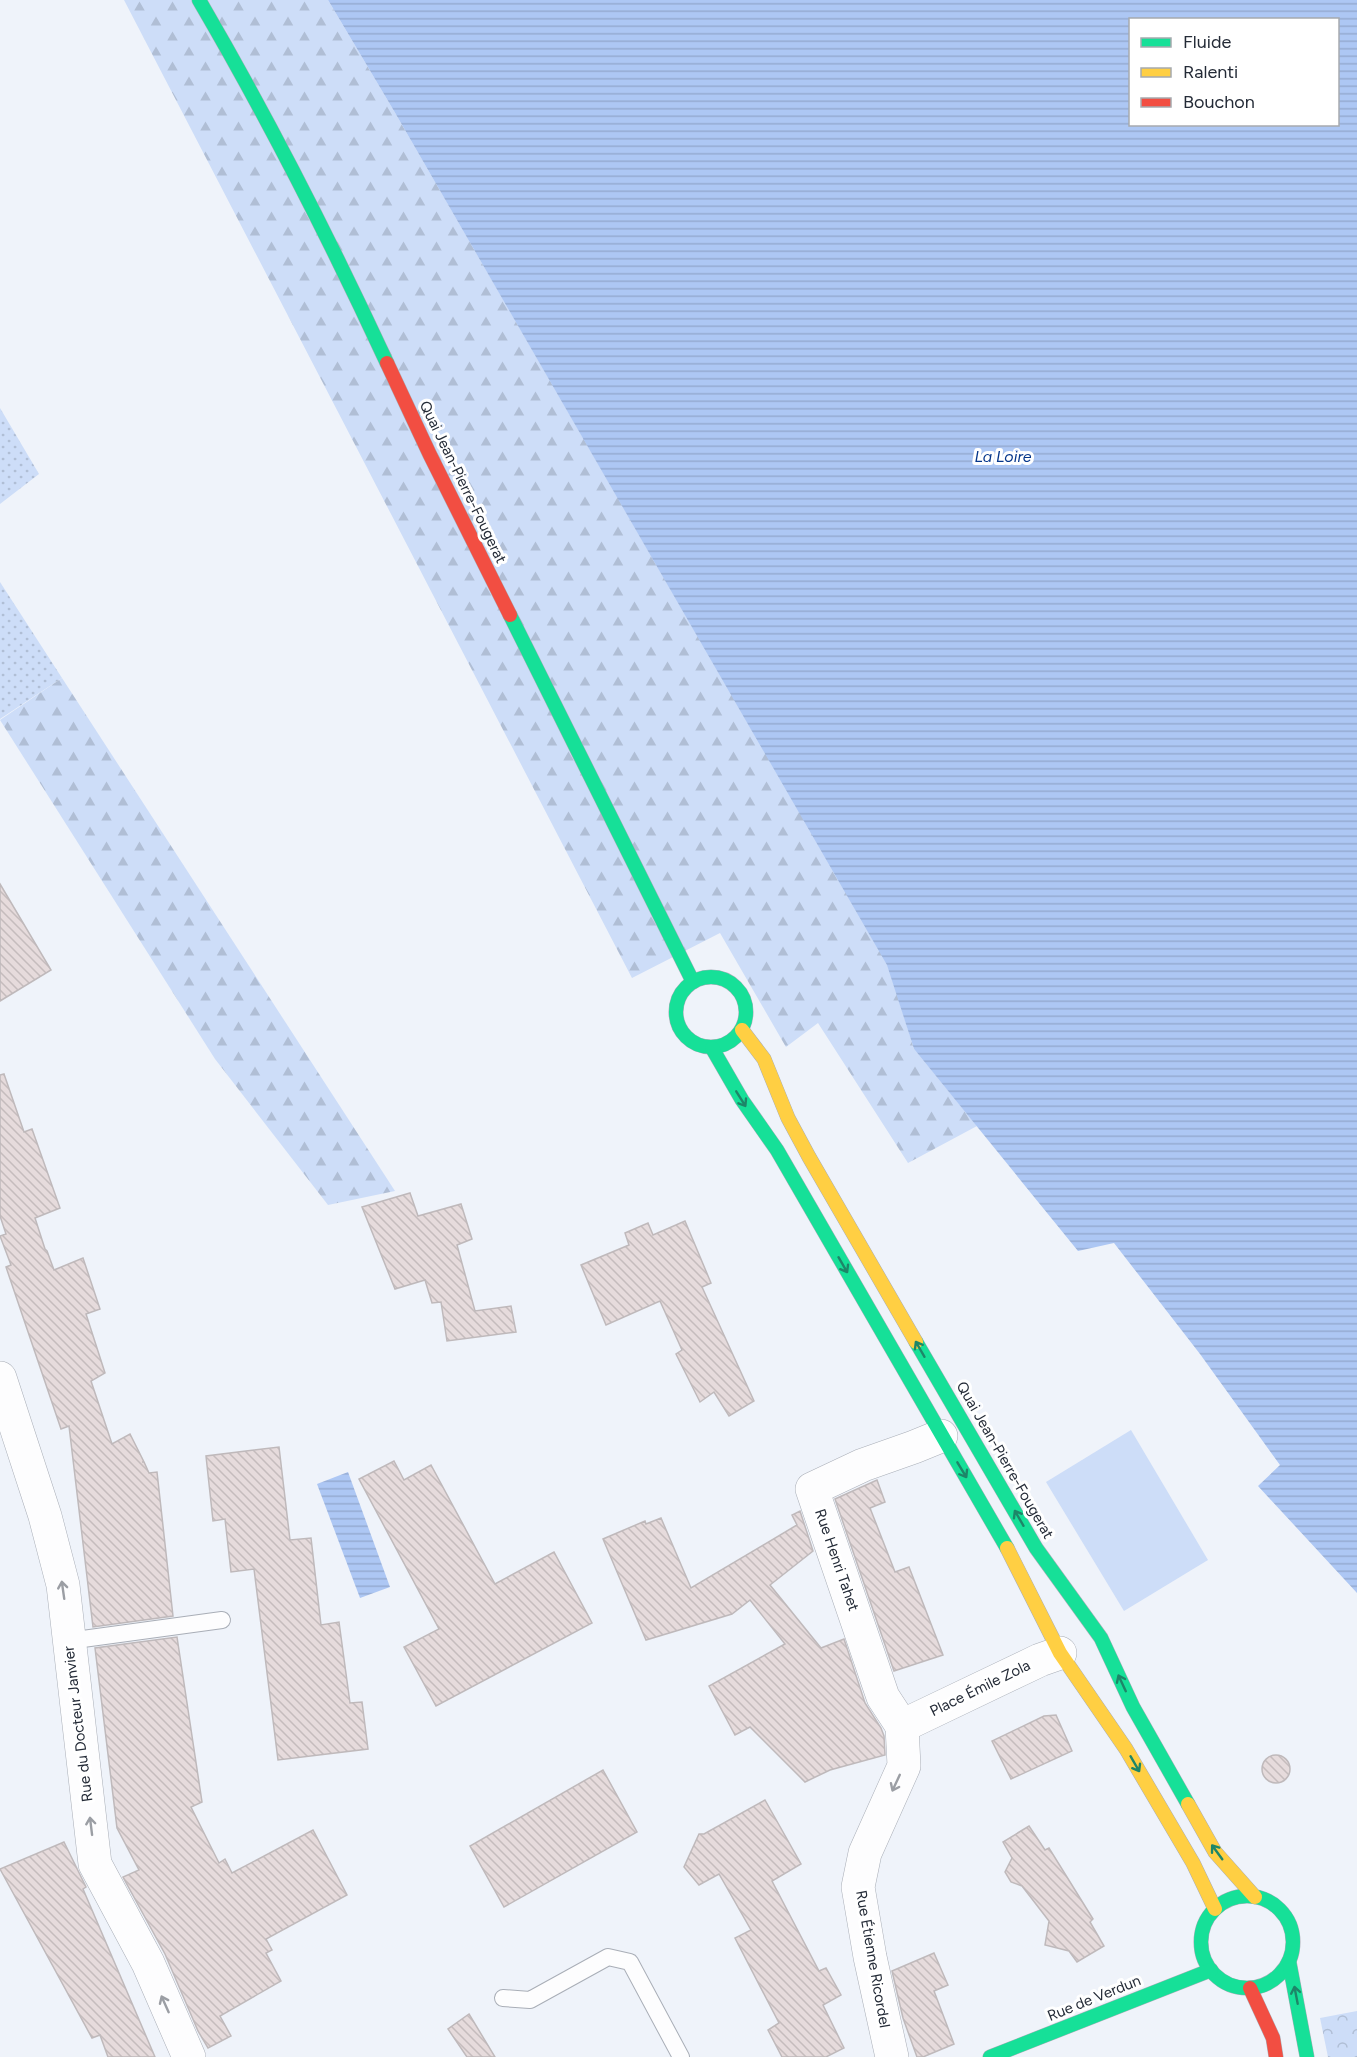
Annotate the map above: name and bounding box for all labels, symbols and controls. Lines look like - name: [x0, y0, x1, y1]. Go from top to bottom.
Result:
- legend: [1129, 18, 1339, 126]
- text: Fluide: [1183, 31, 1232, 53]
- text: Ralenti: [1183, 61, 1238, 83]
- text: Bouchon: [1183, 91, 1255, 113]
- street label: Quai Jean-Pierre-Fougerat: [416, 398, 510, 566]
- water label: La Loire: [974, 447, 1032, 466]
- one-way arrow: [735, 1090, 747, 1107]
- one-way arrow: [838, 1255, 849, 1273]
- one-way arrow: [914, 1341, 926, 1358]
- street label: Quai Jean-Pierre-Fougerat: [953, 1378, 1058, 1542]
- one-way arrow: [956, 1461, 968, 1478]
- street label: Rue Henri Tahet: [811, 1506, 863, 1614]
- one-way arrow: [1012, 1510, 1024, 1527]
- one-way arrow: [57, 1581, 68, 1601]
- street label: Rue du Docteur Janvier: [60, 1645, 96, 1803]
- street label: Place Émile Zola: [927, 1656, 1033, 1720]
- one-way arrow: [1115, 1674, 1127, 1692]
- one-way arrow: [1129, 1755, 1141, 1772]
- one-way arrow: [890, 1773, 901, 1791]
- one-way arrow: [85, 1816, 96, 1836]
- one-way arrow: [1211, 1845, 1223, 1861]
- street label: Rue Étienne Ricordel: [852, 1889, 894, 2029]
- street label: Rue de Verdun: [1045, 1971, 1143, 2025]
- one-way arrow: [1290, 1986, 1301, 2006]
- one-way arrow: [159, 1995, 171, 2013]

